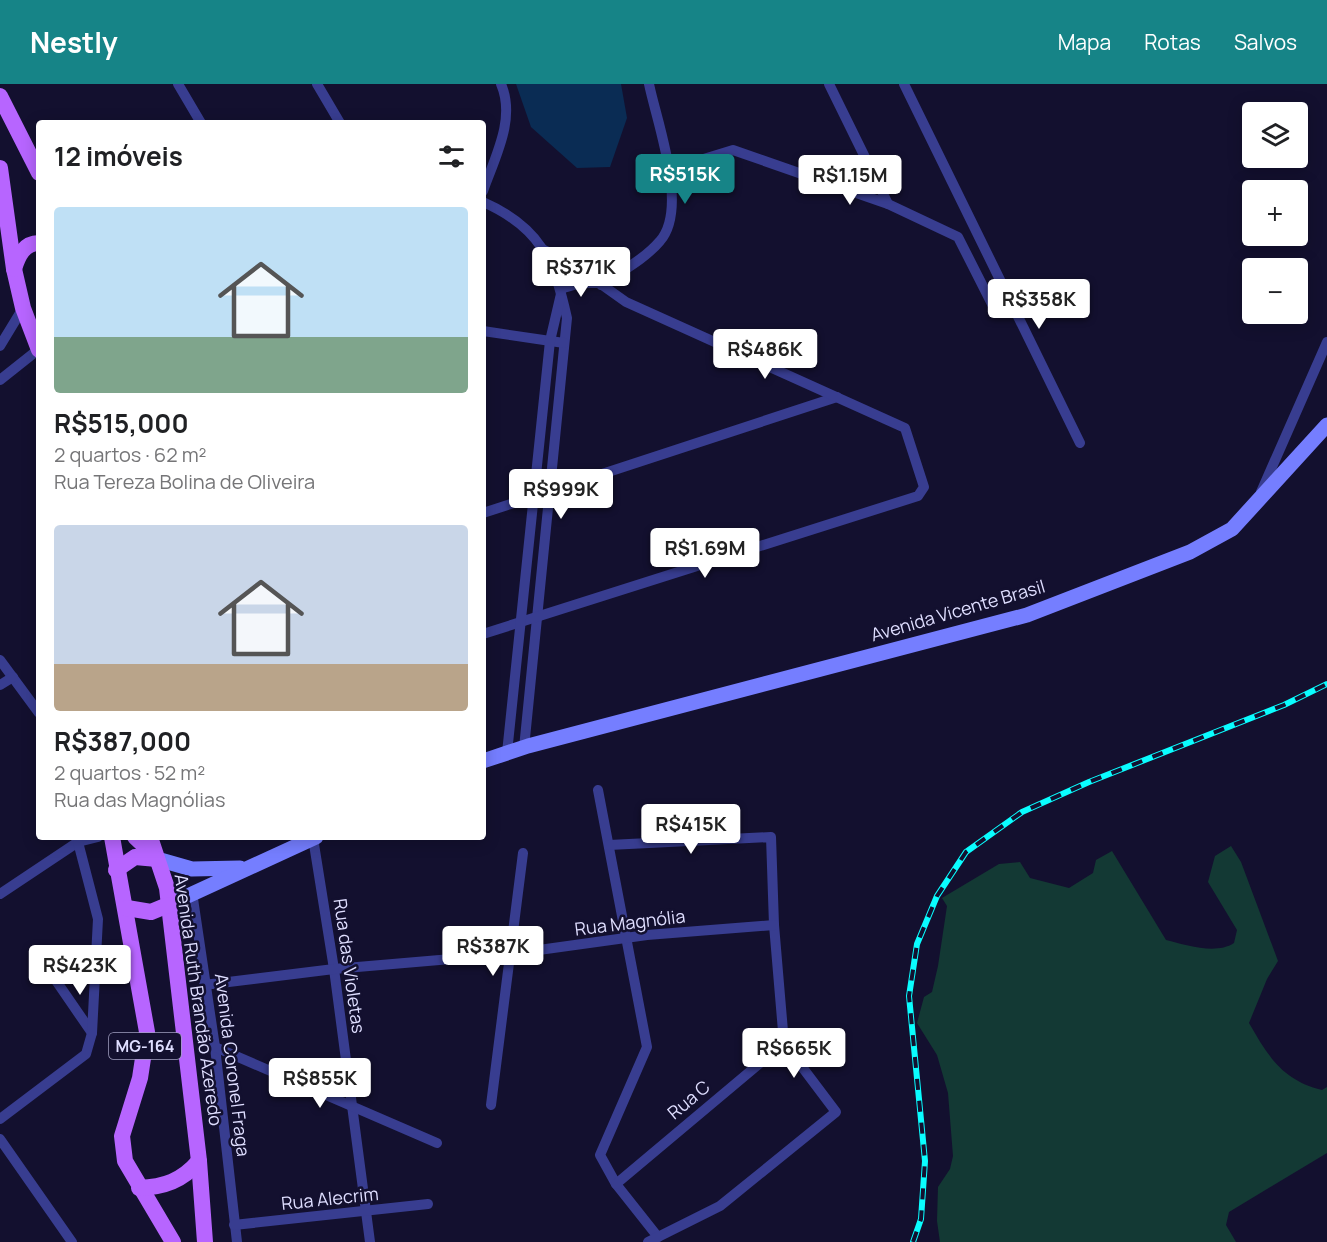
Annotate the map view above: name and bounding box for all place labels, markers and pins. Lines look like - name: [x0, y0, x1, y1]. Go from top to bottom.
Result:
- pin: R$515K: [636, 154, 734, 205]
- pin: R$1.15M: [795, 155, 905, 206]
- pin: R$371K: [532, 247, 630, 298]
- pin: R$358K: [990, 279, 1088, 330]
- pin: R$486K: [716, 329, 814, 380]
- pin: R$999K: [512, 469, 610, 520]
- pin: R$1.69M: [650, 528, 760, 579]
- pin: R$415K: [642, 804, 740, 855]
- pin: R$387K: [444, 926, 542, 977]
- pin: R$423K: [31, 945, 129, 996]
- pin: R$665K: [745, 1028, 843, 1079]
- pin: R$855K: [271, 1058, 369, 1109]

